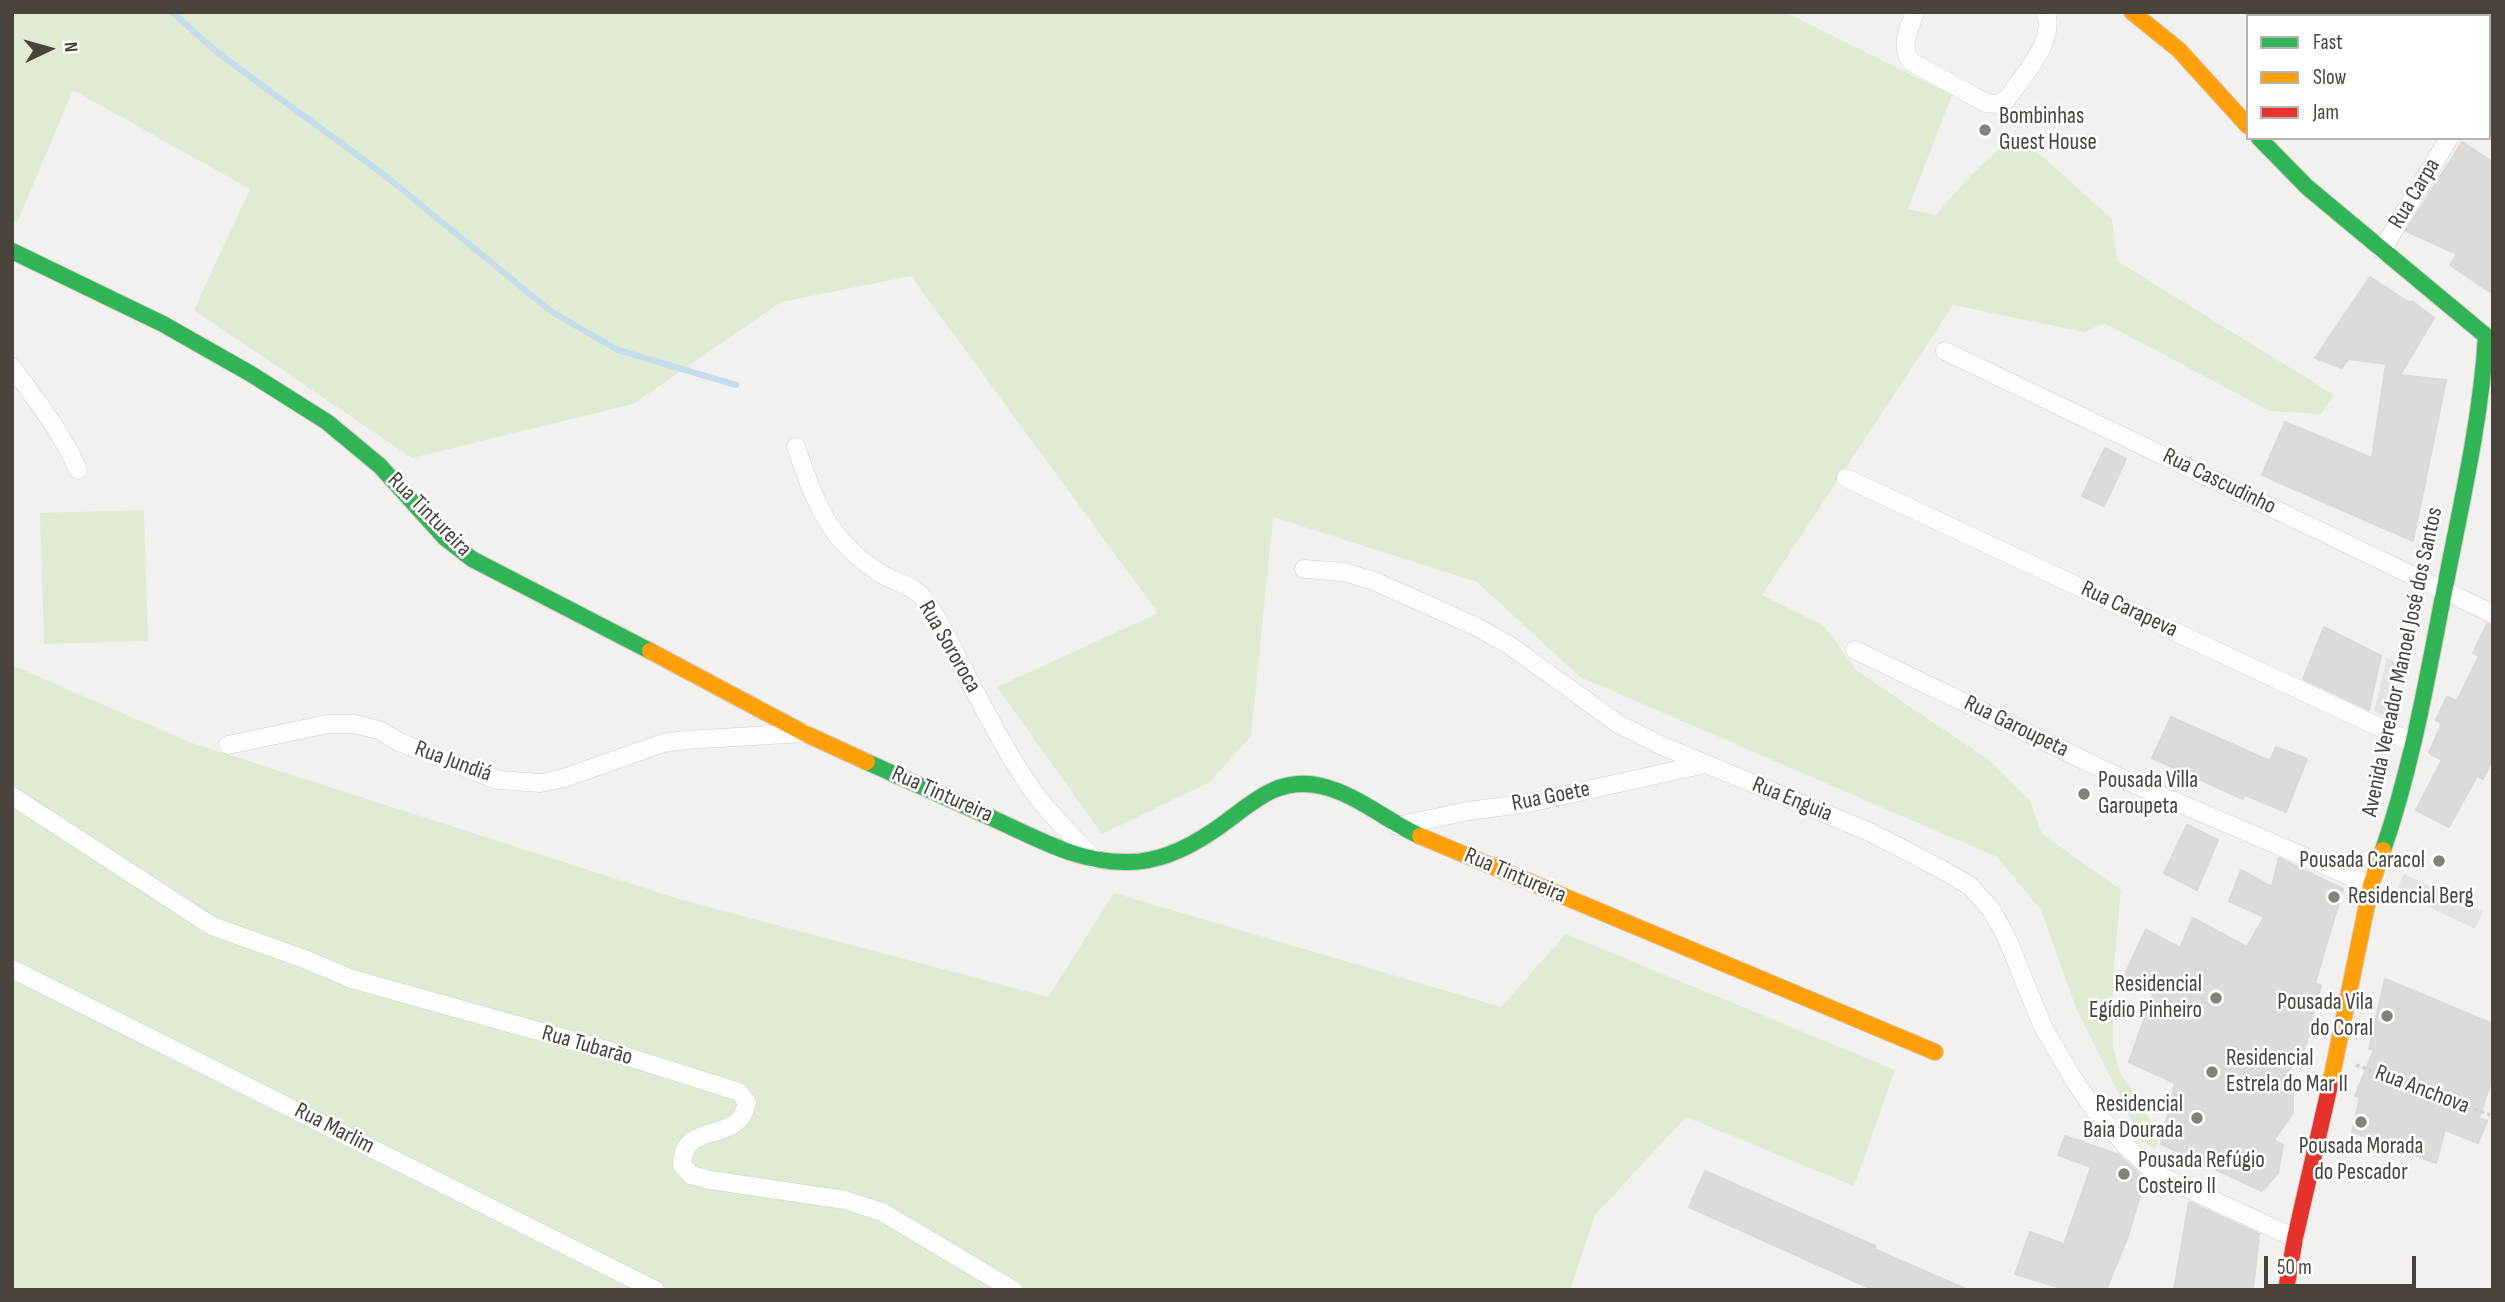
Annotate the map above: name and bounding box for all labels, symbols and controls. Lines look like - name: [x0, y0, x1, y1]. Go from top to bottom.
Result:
- north arrow: [14, 14, 84, 84]
- legend: [2246, 14, 2491, 140]
- text: Fast: [2313, 30, 2343, 55]
- text: N: [59, 41, 82, 53]
- text: Slow: [2313, 65, 2346, 90]
- text: Jam: [2313, 100, 2339, 125]
- place label: Bombinhas Guest House: [1999, 103, 2097, 157]
- marker: Bombinhas Guest House: [1977, 122, 1993, 138]
- street label: Rua Carpa: [2383, 154, 2447, 234]
- street label: Rua Cascudinho: [2158, 443, 2280, 521]
- street label: Rua Tintureira: [381, 467, 477, 563]
- street label: Avenida Vereador Manoel José dos Santos: [2357, 505, 2449, 819]
- street label: Rua Carapeva: [2076, 576, 2182, 644]
- street label: Rua Sororoca: [912, 596, 986, 698]
- street label: Rua Garoupeta: [1959, 690, 2073, 764]
- street label: Rua Jundiá: [411, 735, 495, 789]
- street label: Rua Tintureira: [887, 760, 997, 830]
- place label: Pousada Villa Garoupeta: [2098, 767, 2198, 821]
- street label: Rua Enguia: [1748, 771, 1836, 829]
- street label: Rua Goete: [1510, 776, 1592, 818]
- marker: Pousada Villa Garoupeta: [2076, 786, 2092, 802]
- street label: Rua Tintureira: [1460, 842, 1570, 910]
- place label: Pousada Caracol: [2299, 847, 2425, 875]
- marker: Pousada Caracol: [2431, 853, 2447, 869]
- place label: Residencial Berg: [2348, 883, 2474, 911]
- marker: Residencial Berg: [2326, 889, 2342, 905]
- place label: Residencial Egídio Pinheiro: [2089, 971, 2202, 1025]
- place label: Pousada Vila do Coral: [2277, 989, 2373, 1043]
- marker: Residencial Egídio Pinheiro: [2208, 990, 2224, 1006]
- marker: Pousada Vila do Coral: [2379, 1008, 2395, 1024]
- street label: Rua Tubarão: [538, 1020, 636, 1072]
- place label: Residencial Estrela do Mar II: [2226, 1045, 2348, 1099]
- street label: Rua Anchova: [2371, 1059, 2473, 1121]
- marker: Residencial Estrela do Mar II: [2204, 1064, 2220, 1080]
- place label: Residencial Baia Dourada: [2083, 1091, 2183, 1145]
- street label: Rua Marlim: [290, 1097, 378, 1161]
- marker: Residencial Baia Dourada: [2189, 1110, 2205, 1126]
- marker: Pousada Morada do Pescador: [2353, 1114, 2369, 1130]
- place label: Pousada Morada do Pescador: [2299, 1133, 2423, 1187]
- place label: Pousada Refúgio Costeiro II: [2138, 1147, 2265, 1201]
- marker: Pousada Refúgio Costeiro II: [2116, 1166, 2132, 1182]
- scale bar: [2267, 1242, 2419, 1286]
- text: 50 m: [2277, 1255, 2312, 1280]

